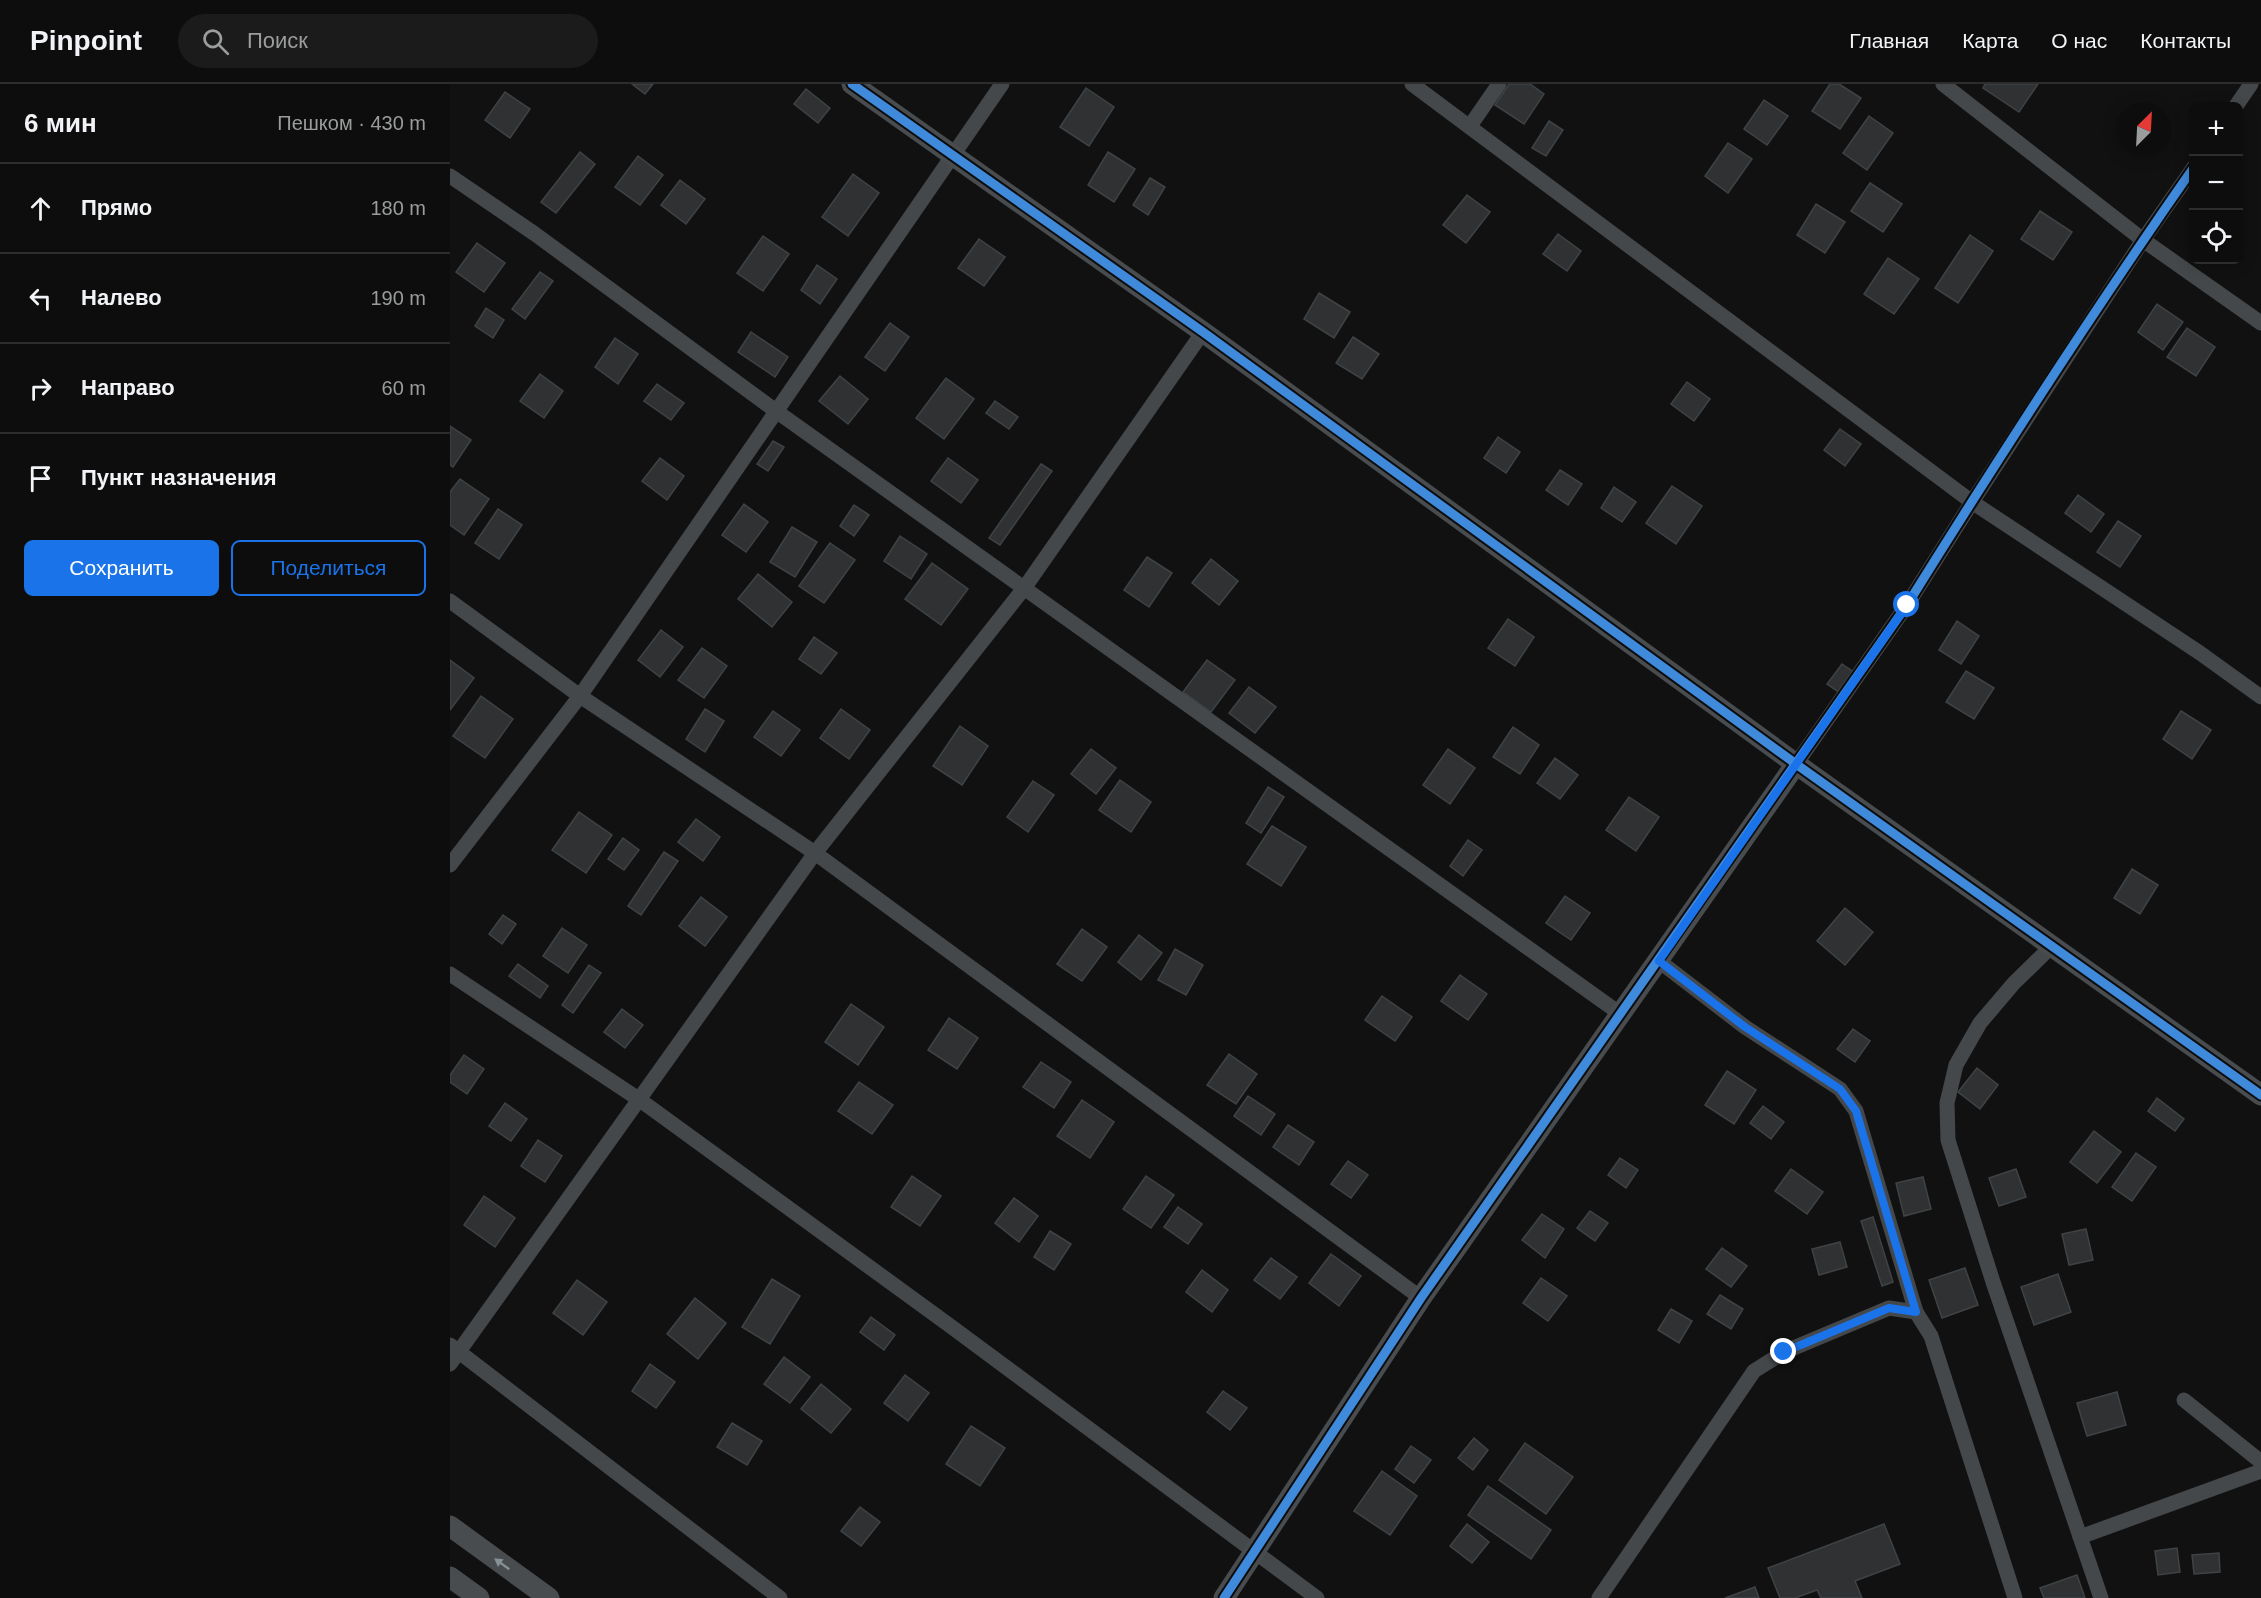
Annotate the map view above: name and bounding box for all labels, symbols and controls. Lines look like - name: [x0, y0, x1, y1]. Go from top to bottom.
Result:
- search box: [178, 14, 598, 68]
- text: Pinpoint: [30, 25, 142, 56]
- icon: search: [199, 25, 232, 58]
- text: Поиск: [247, 28, 308, 53]
- text: Главная: [1849, 29, 1929, 52]
- text: Карта: [1962, 29, 2018, 52]
- text: О нас: [2051, 29, 2107, 52]
- text: Контакты: [2140, 29, 2231, 52]
- north arrow: [2117, 102, 2171, 156]
- map controls: [2189, 102, 2243, 264]
- button: +: [2189, 102, 2243, 156]
- text: 6 мин: [24, 108, 97, 138]
- text: Пешком · 430 m: [277, 112, 426, 134]
- button: −: [2189, 156, 2243, 210]
- icon: ahead: [24, 192, 57, 225]
- text: Прямо: [81, 195, 152, 220]
- text: 180 m: [370, 197, 426, 219]
- button: locate: [2189, 210, 2243, 264]
- icon: left: [24, 282, 57, 315]
- text: Налево: [81, 285, 162, 310]
- text: 190 m: [370, 287, 426, 309]
- icon: right: [24, 372, 57, 405]
- text: Направо: [81, 375, 175, 400]
- text: 60 m: [382, 377, 426, 399]
- icon: arrive: [24, 462, 57, 495]
- text: Пункт назначения: [81, 465, 277, 490]
- button: Сохранить: [24, 540, 219, 596]
- button: Поделиться: [231, 540, 426, 596]
- route start: [1893, 591, 1919, 617]
- route end: [1770, 1338, 1796, 1364]
- one-way arrow: [495, 1558, 510, 1570]

